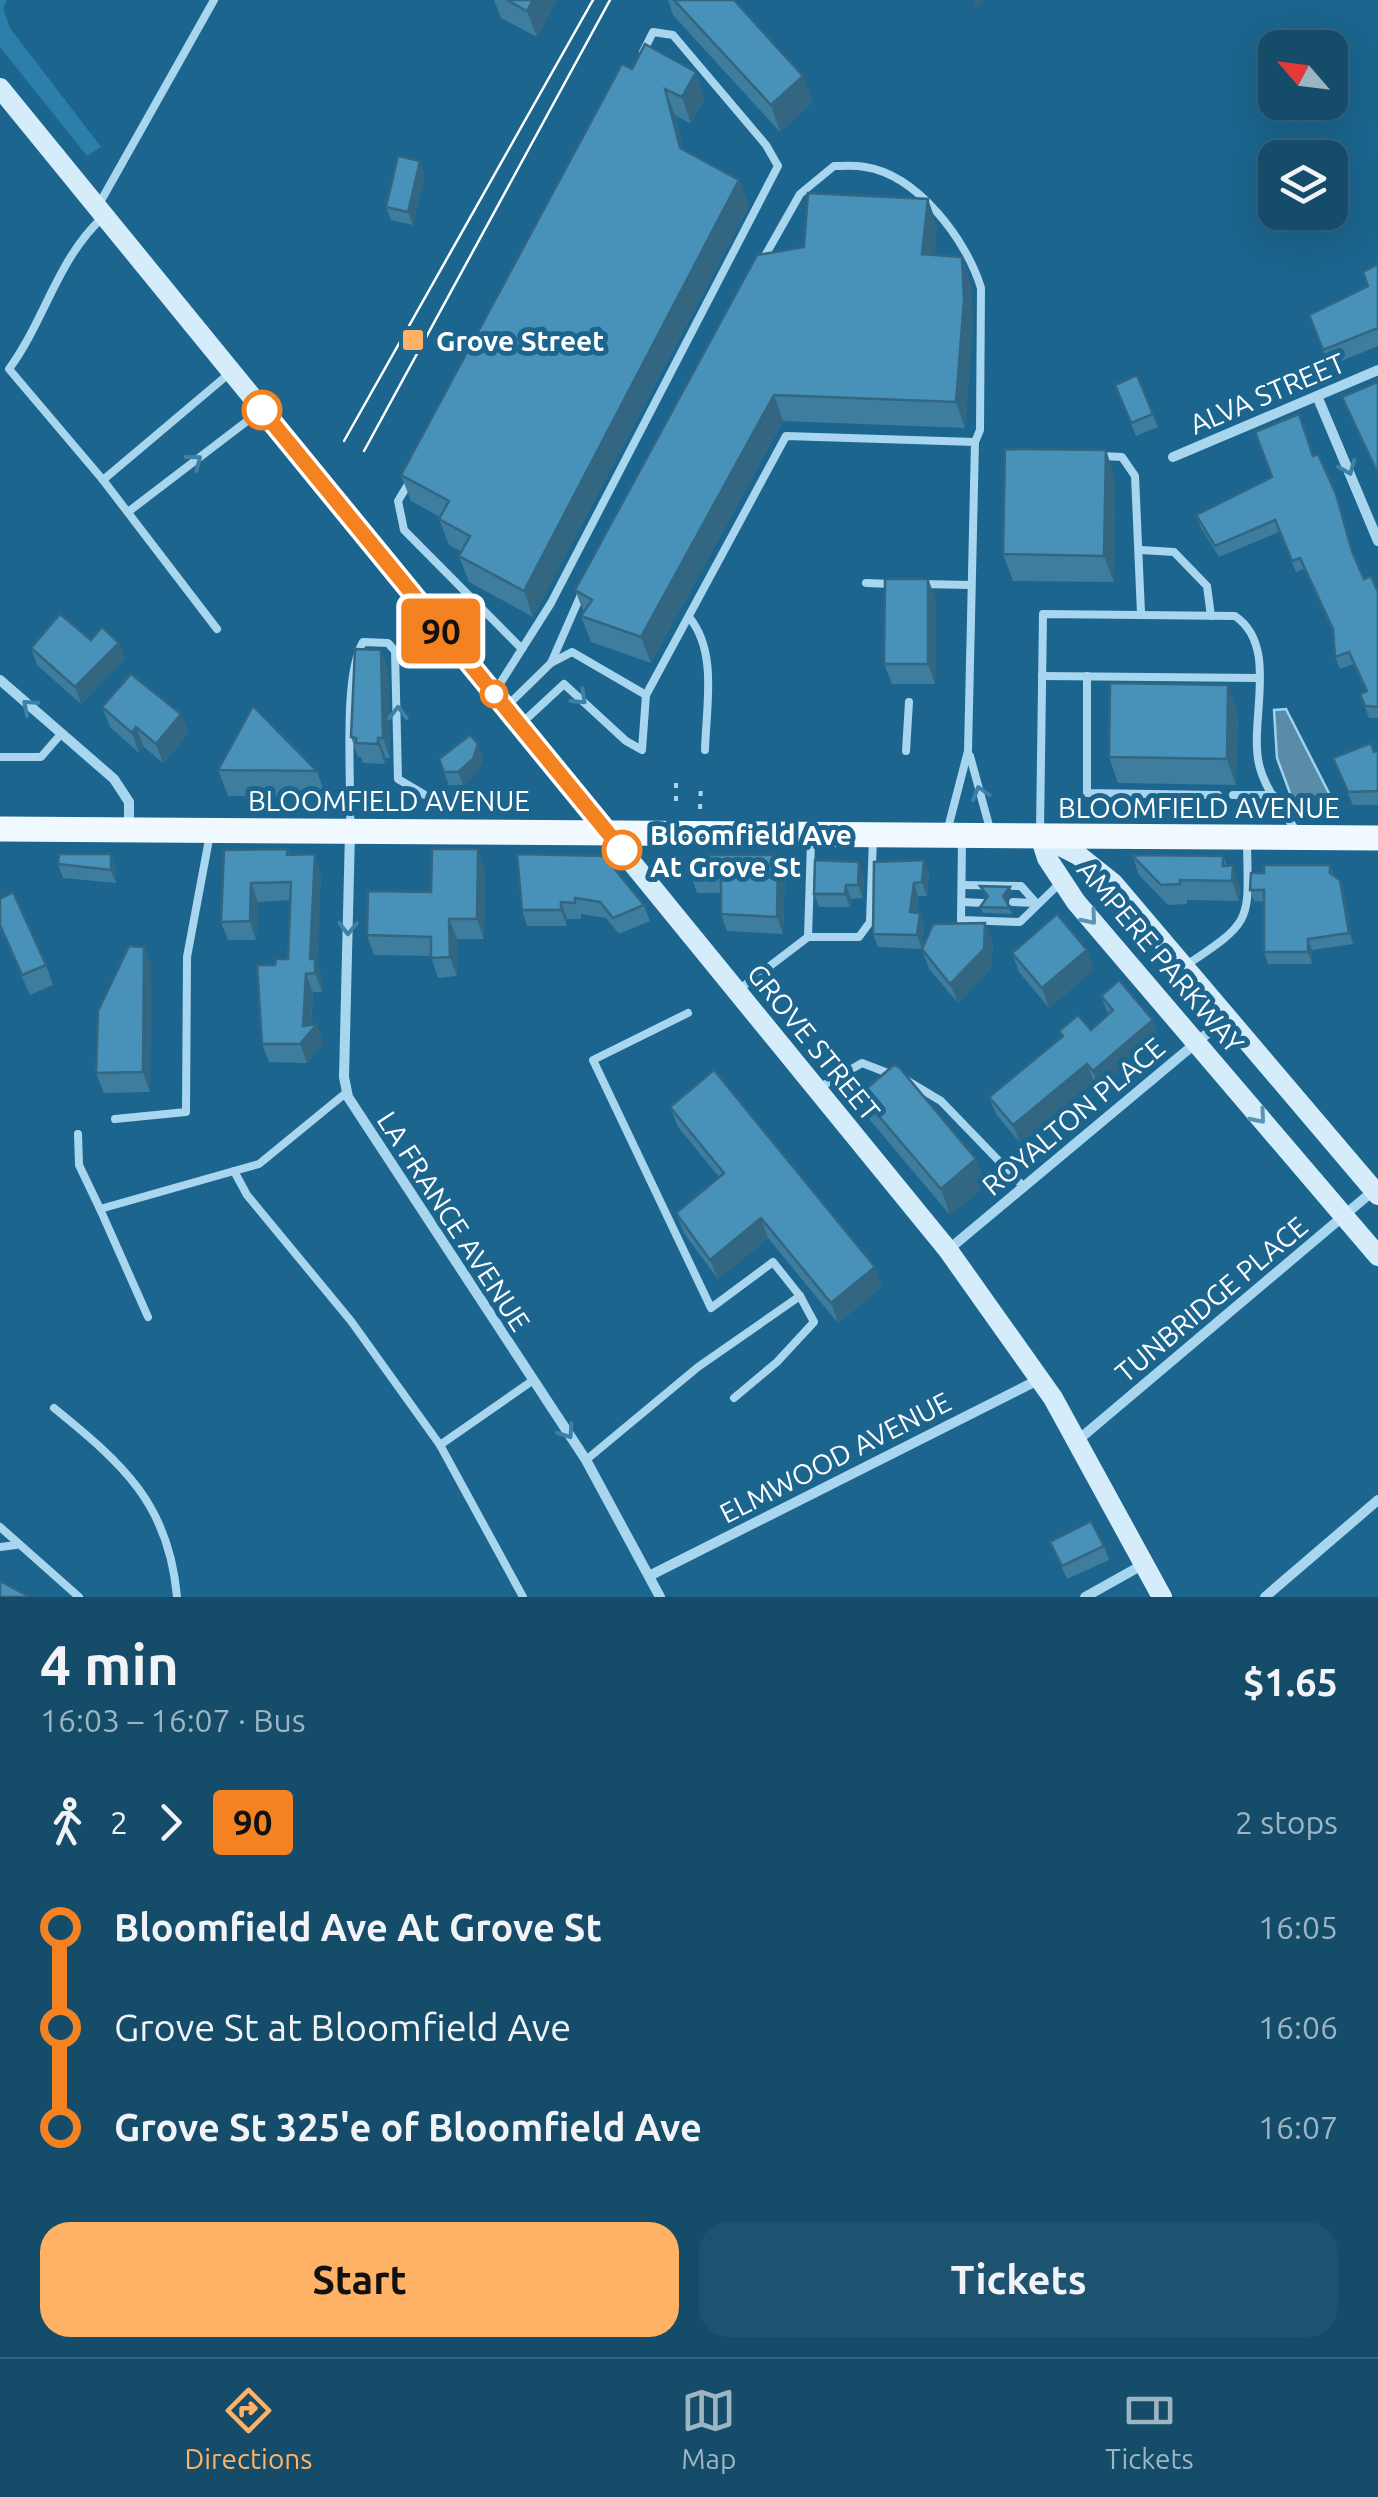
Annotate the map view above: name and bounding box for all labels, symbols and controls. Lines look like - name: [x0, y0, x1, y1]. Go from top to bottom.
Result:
- north arrow: [1258, 30, 1348, 120]
- map controls: [1258, 30, 1348, 230]
- button: layers: [1258, 140, 1348, 230]
- place label: Grove Street: [436, 325, 604, 356]
- marker: Grove Street: [400, 327, 426, 353]
- street label: ALVA STREET: [1185, 346, 1350, 440]
- unlabelled marker: [243, 391, 281, 429]
- one-way arrow: [184, 455, 202, 473]
- one-way arrow: [1336, 459, 1356, 476]
- line badge: 90: [396, 598, 486, 664]
- text: 90: [421, 611, 461, 651]
- unlabelled marker: [481, 681, 507, 707]
- one-way arrow: [568, 686, 586, 704]
- one-way arrow: [23, 699, 41, 717]
- one-way arrow: [387, 705, 409, 720]
- street label: BLOOMFIELD AVENUE: [248, 785, 530, 816]
- one-way arrow: [971, 785, 992, 802]
- street label: BLOOMFIELD AVENUE: [1058, 792, 1340, 823]
- place label: Bloomfield Ave At Grove St: [650, 819, 852, 882]
- marker: Bloomfield Ave At Grove St: [603, 831, 641, 869]
- street label: AMPERE PARKWAY: [1072, 854, 1250, 1058]
- one-way arrow: [1078, 907, 1096, 925]
- one-way arrow: [337, 921, 358, 937]
- street label: GROVE STREET: [742, 958, 887, 1127]
- street label: ROYALTON PLACE: [976, 1031, 1170, 1201]
- one-way arrow: [1248, 1105, 1266, 1124]
- street label: LA FRANCE AVENUE: [372, 1106, 536, 1336]
- street label: TUNBRIDGE PLACE: [1109, 1210, 1313, 1388]
- street label: ELMWOOD AVENUE: [714, 1385, 956, 1529]
- one-way arrow: [555, 1421, 573, 1440]
- text: 4 min: [40, 1634, 179, 1695]
- text: $1.65: [1243, 1661, 1338, 1703]
- text: 16:03 – 16:07 · Bus: [40, 1702, 306, 1738]
- icon: walk: [40, 1795, 95, 1850]
- icon: forward: [143, 1795, 198, 1850]
- text: 90: [233, 1802, 273, 1842]
- text: 2: [110, 1804, 128, 1840]
- text: 2 stops: [1235, 1804, 1338, 1840]
- text: Bloomfield Ave At Grove St: [114, 1906, 602, 1948]
- text: 16:05: [1258, 1909, 1338, 1945]
- text: Grove St at Bloomfield Ave: [114, 2006, 571, 2048]
- text: 16:06: [1258, 2009, 1338, 2045]
- text: Grove St 325'e of Bloomfield Ave: [114, 2106, 702, 2148]
- text: 16:07: [1258, 2109, 1338, 2145]
- button: Start: [40, 2222, 679, 2337]
- button: Tickets: [699, 2222, 1338, 2337]
- tab: Directions: [184, 2383, 312, 2474]
- tab: Map: [681, 2383, 736, 2474]
- tab: Tickets: [1105, 2383, 1194, 2474]

